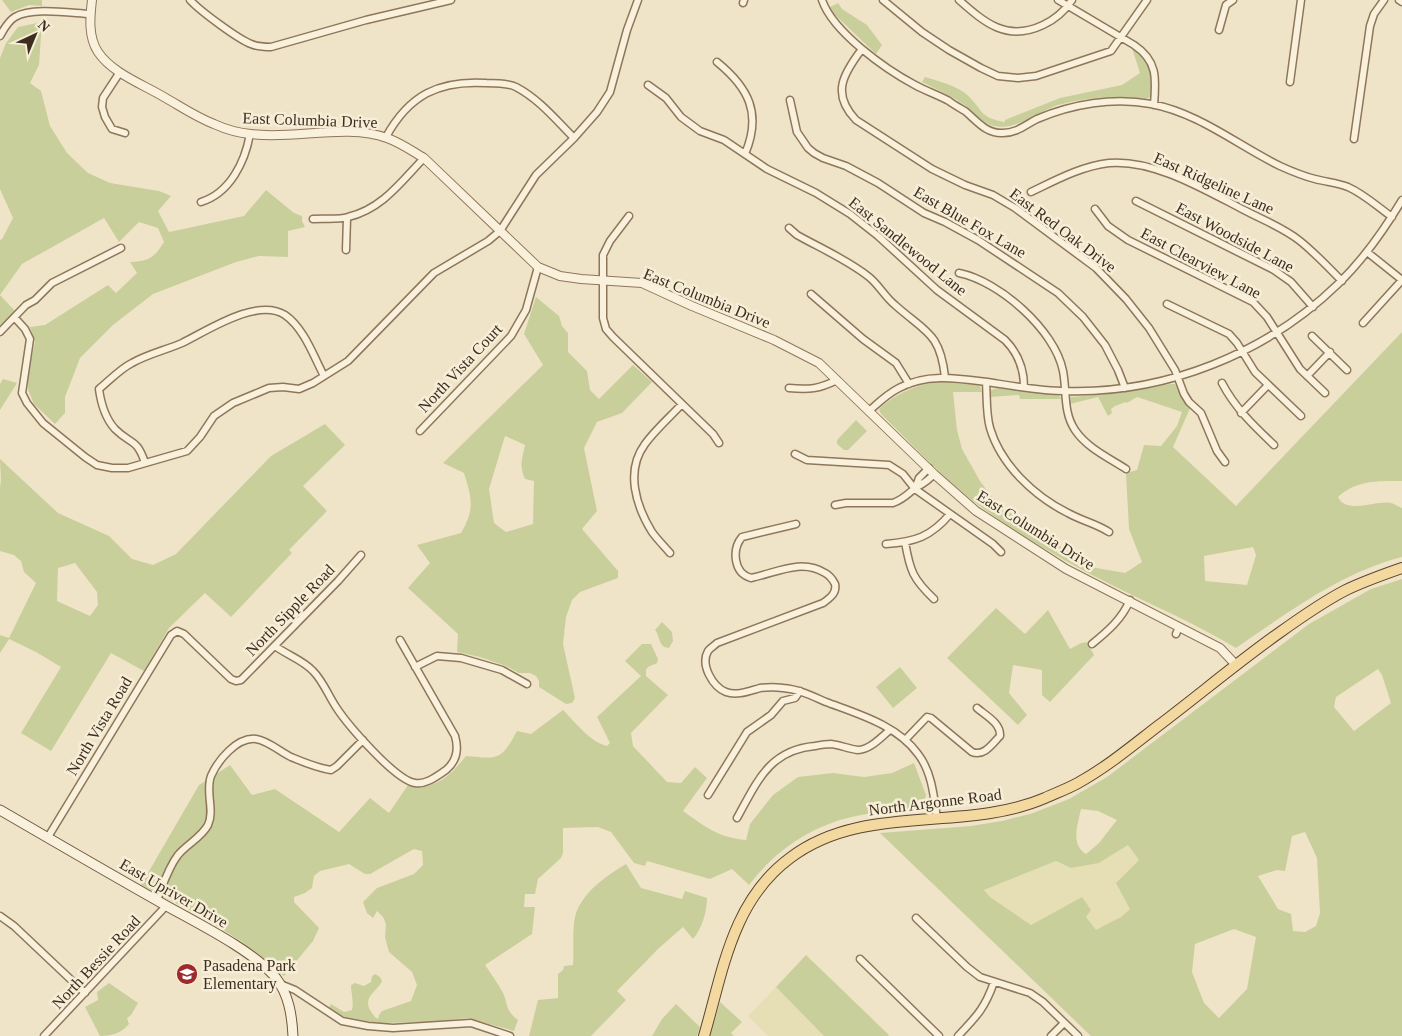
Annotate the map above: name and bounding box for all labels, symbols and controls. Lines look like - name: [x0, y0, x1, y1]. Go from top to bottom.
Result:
- north arrow: [10, 10, 60, 60]
- text: N: [35, 17, 53, 35]
- street label: East Columbia Drive: [242, 109, 378, 131]
- street label: East Ridgeline Lane: [1151, 149, 1277, 218]
- street label: East Blue Fox Lane: [911, 183, 1029, 261]
- street label: East Red Oak Drive: [1007, 185, 1119, 275]
- street label: East Sandlewood Lane: [846, 193, 970, 299]
- street label: East Woodside Lane: [1173, 199, 1297, 275]
- street label: East Clearview Lane: [1138, 224, 1264, 302]
- street label: East Columbia Drive: [641, 265, 773, 331]
- street label: North Vista Court: [415, 320, 506, 416]
- street label: East Columbia Drive: [974, 487, 1098, 573]
- street label: North Sipple Road: [242, 561, 339, 660]
- street label: North Vista Road: [63, 674, 135, 778]
- street label: North Argonne Road: [868, 785, 1003, 820]
- street label: East Upriver Drive: [117, 855, 231, 932]
- street label: North Bessie Road: [49, 912, 143, 1012]
- place label: Pasadena Park Elementary: [203, 957, 296, 993]
- school or university icon: Pasadena Park Elementary: [175, 962, 199, 986]

